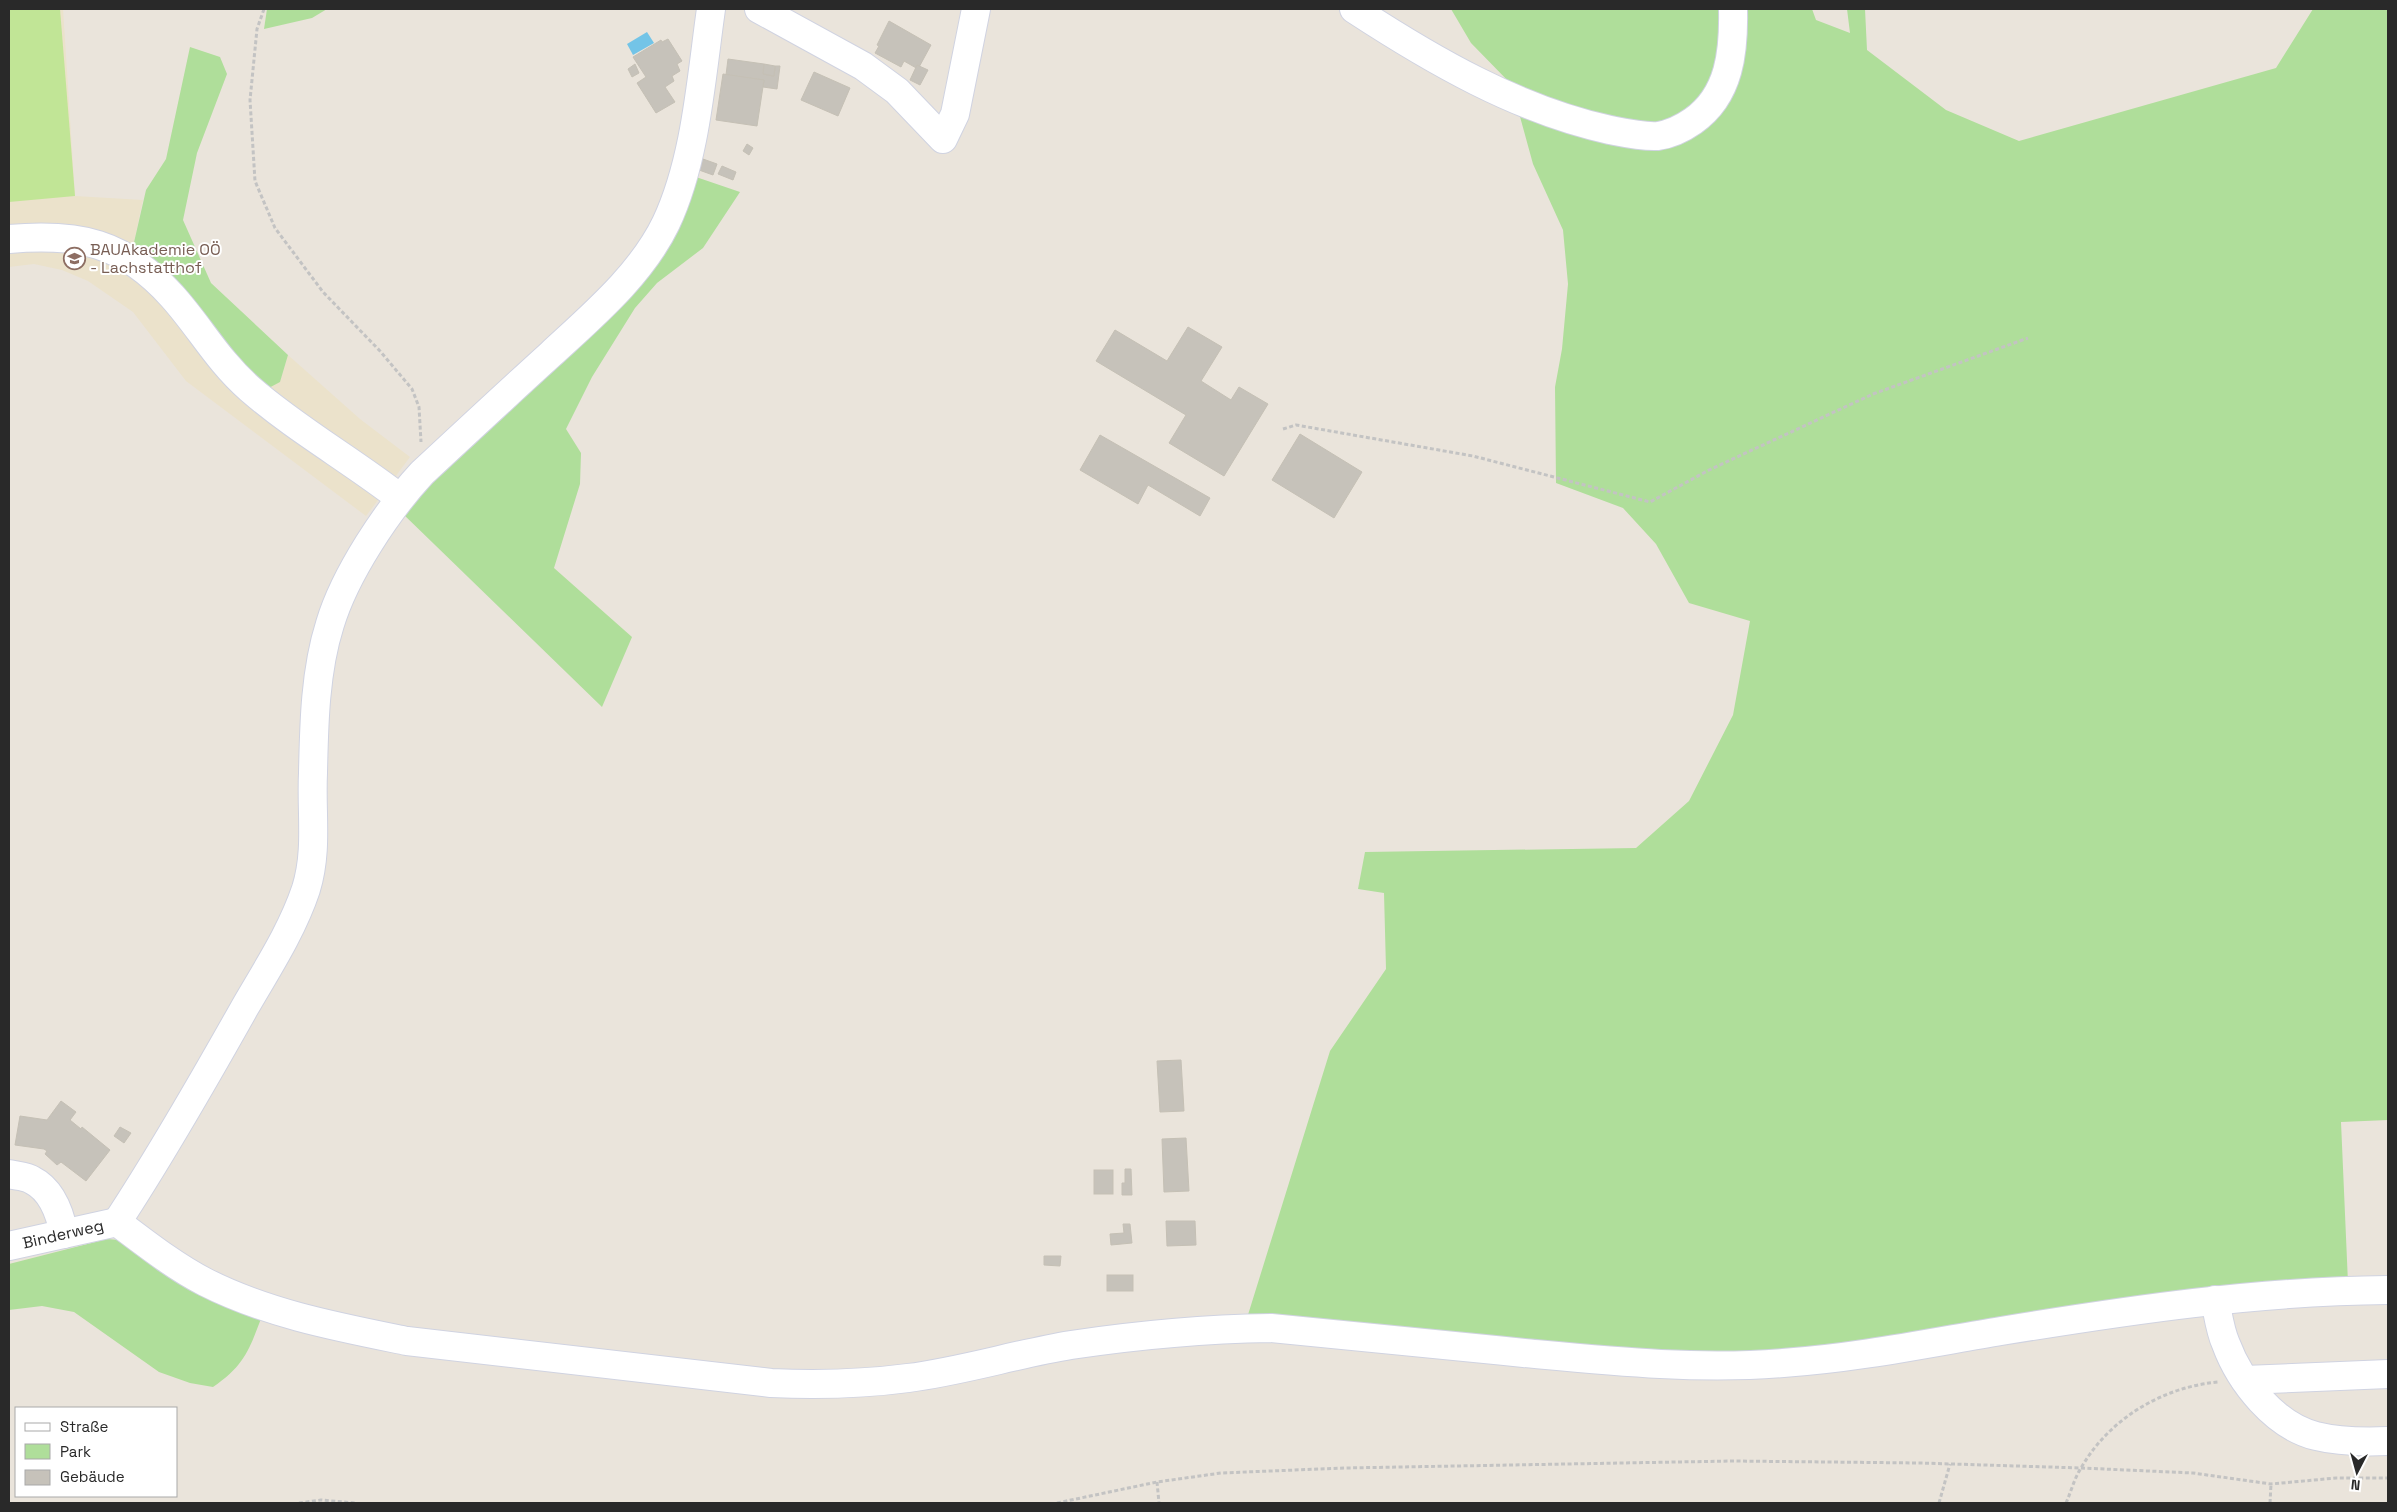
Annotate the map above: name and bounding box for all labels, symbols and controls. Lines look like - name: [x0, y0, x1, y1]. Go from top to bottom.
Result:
- place label: BAUAkademie OÖ - Lachstatthof: [90, 239, 221, 278]
- school or university icon: BAUAkademie OÖ - Lachstatthof: [62, 246, 86, 270]
- street label: Binderweg: [20, 1214, 106, 1254]
- legend: [15, 1407, 178, 1497]
- text: Straße: [60, 1417, 109, 1436]
- text: Park: [60, 1442, 91, 1461]
- north arrow: [2332, 1447, 2382, 1497]
- text: Gebäude: [60, 1467, 125, 1486]
- text: N: [2350, 1475, 2361, 1494]

